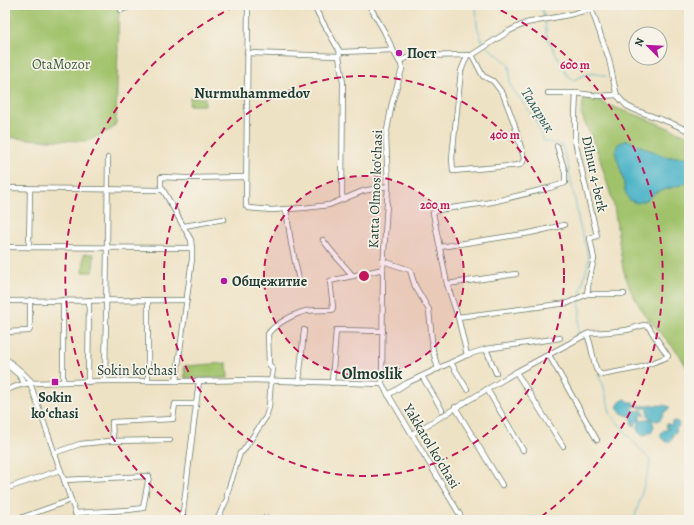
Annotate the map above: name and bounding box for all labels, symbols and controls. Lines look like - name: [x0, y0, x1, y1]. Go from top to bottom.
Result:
- north arrow: [628, 26, 668, 66]
- text: N: [631, 35, 648, 49]
- place label: Пост: [407, 44, 437, 63]
- marker: Пост: [394, 48, 404, 58]
- park label: OtaMozor: [32, 55, 91, 74]
- text: 600 m: [560, 57, 590, 73]
- district label: Nurmuhammedov: [194, 83, 311, 103]
- water label: Таларык: [516, 84, 560, 137]
- text: 400 m: [490, 127, 520, 143]
- street label: Katta Olmos ko'chasi: [364, 129, 387, 249]
- street label: Dilnur 4-berk: [577, 134, 612, 214]
- text: 200 m: [420, 197, 450, 213]
- centre of rings: [357, 269, 371, 283]
- place label: Общежитие: [232, 272, 308, 291]
- marker: Общежитие: [219, 276, 229, 286]
- street label: Sokin ko'chasi: [97, 361, 177, 380]
- district label: Olmoslik: [342, 363, 403, 385]
- marker: Sokin koʻchasi: [50, 377, 60, 387]
- place label: Sokin koʻchasi: [31, 388, 79, 423]
- street label: Yakkatol ko'chasi: [398, 399, 464, 492]

